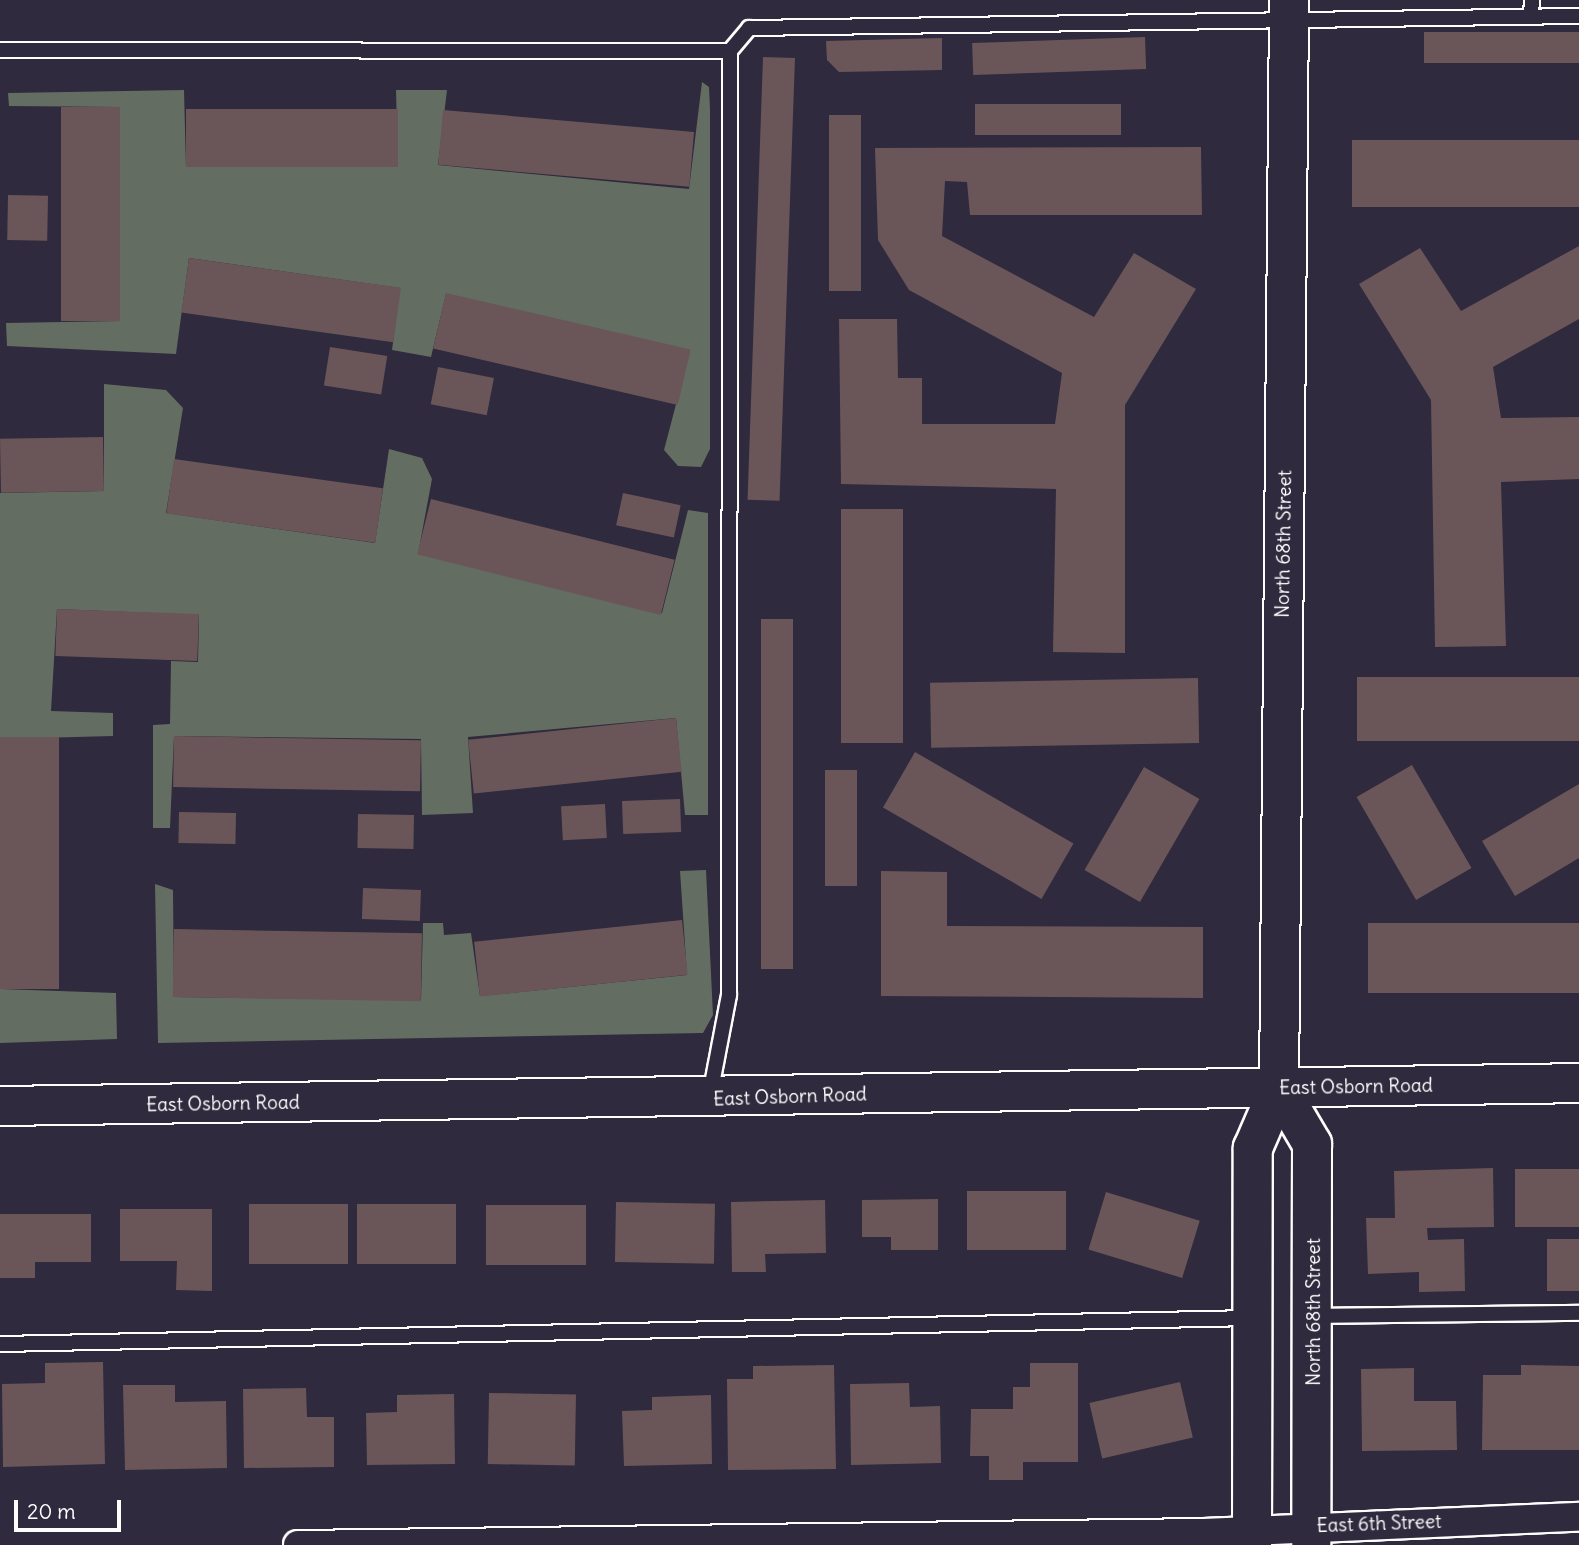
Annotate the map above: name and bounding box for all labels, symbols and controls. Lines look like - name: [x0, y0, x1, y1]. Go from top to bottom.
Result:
- street label: North 68th Street: [1271, 470, 1297, 618]
- street label: East Osborn Road: [1279, 1074, 1433, 1100]
- street label: East Osborn Road: [713, 1083, 867, 1111]
- street label: East Osborn Road: [146, 1091, 300, 1117]
- street label: North 68th Street: [1303, 1238, 1325, 1386]
- scale bar: [18, 1486, 124, 1530]
- text: 20 m: [27, 1498, 76, 1525]
- street label: East 6th Street: [1316, 1510, 1442, 1538]

